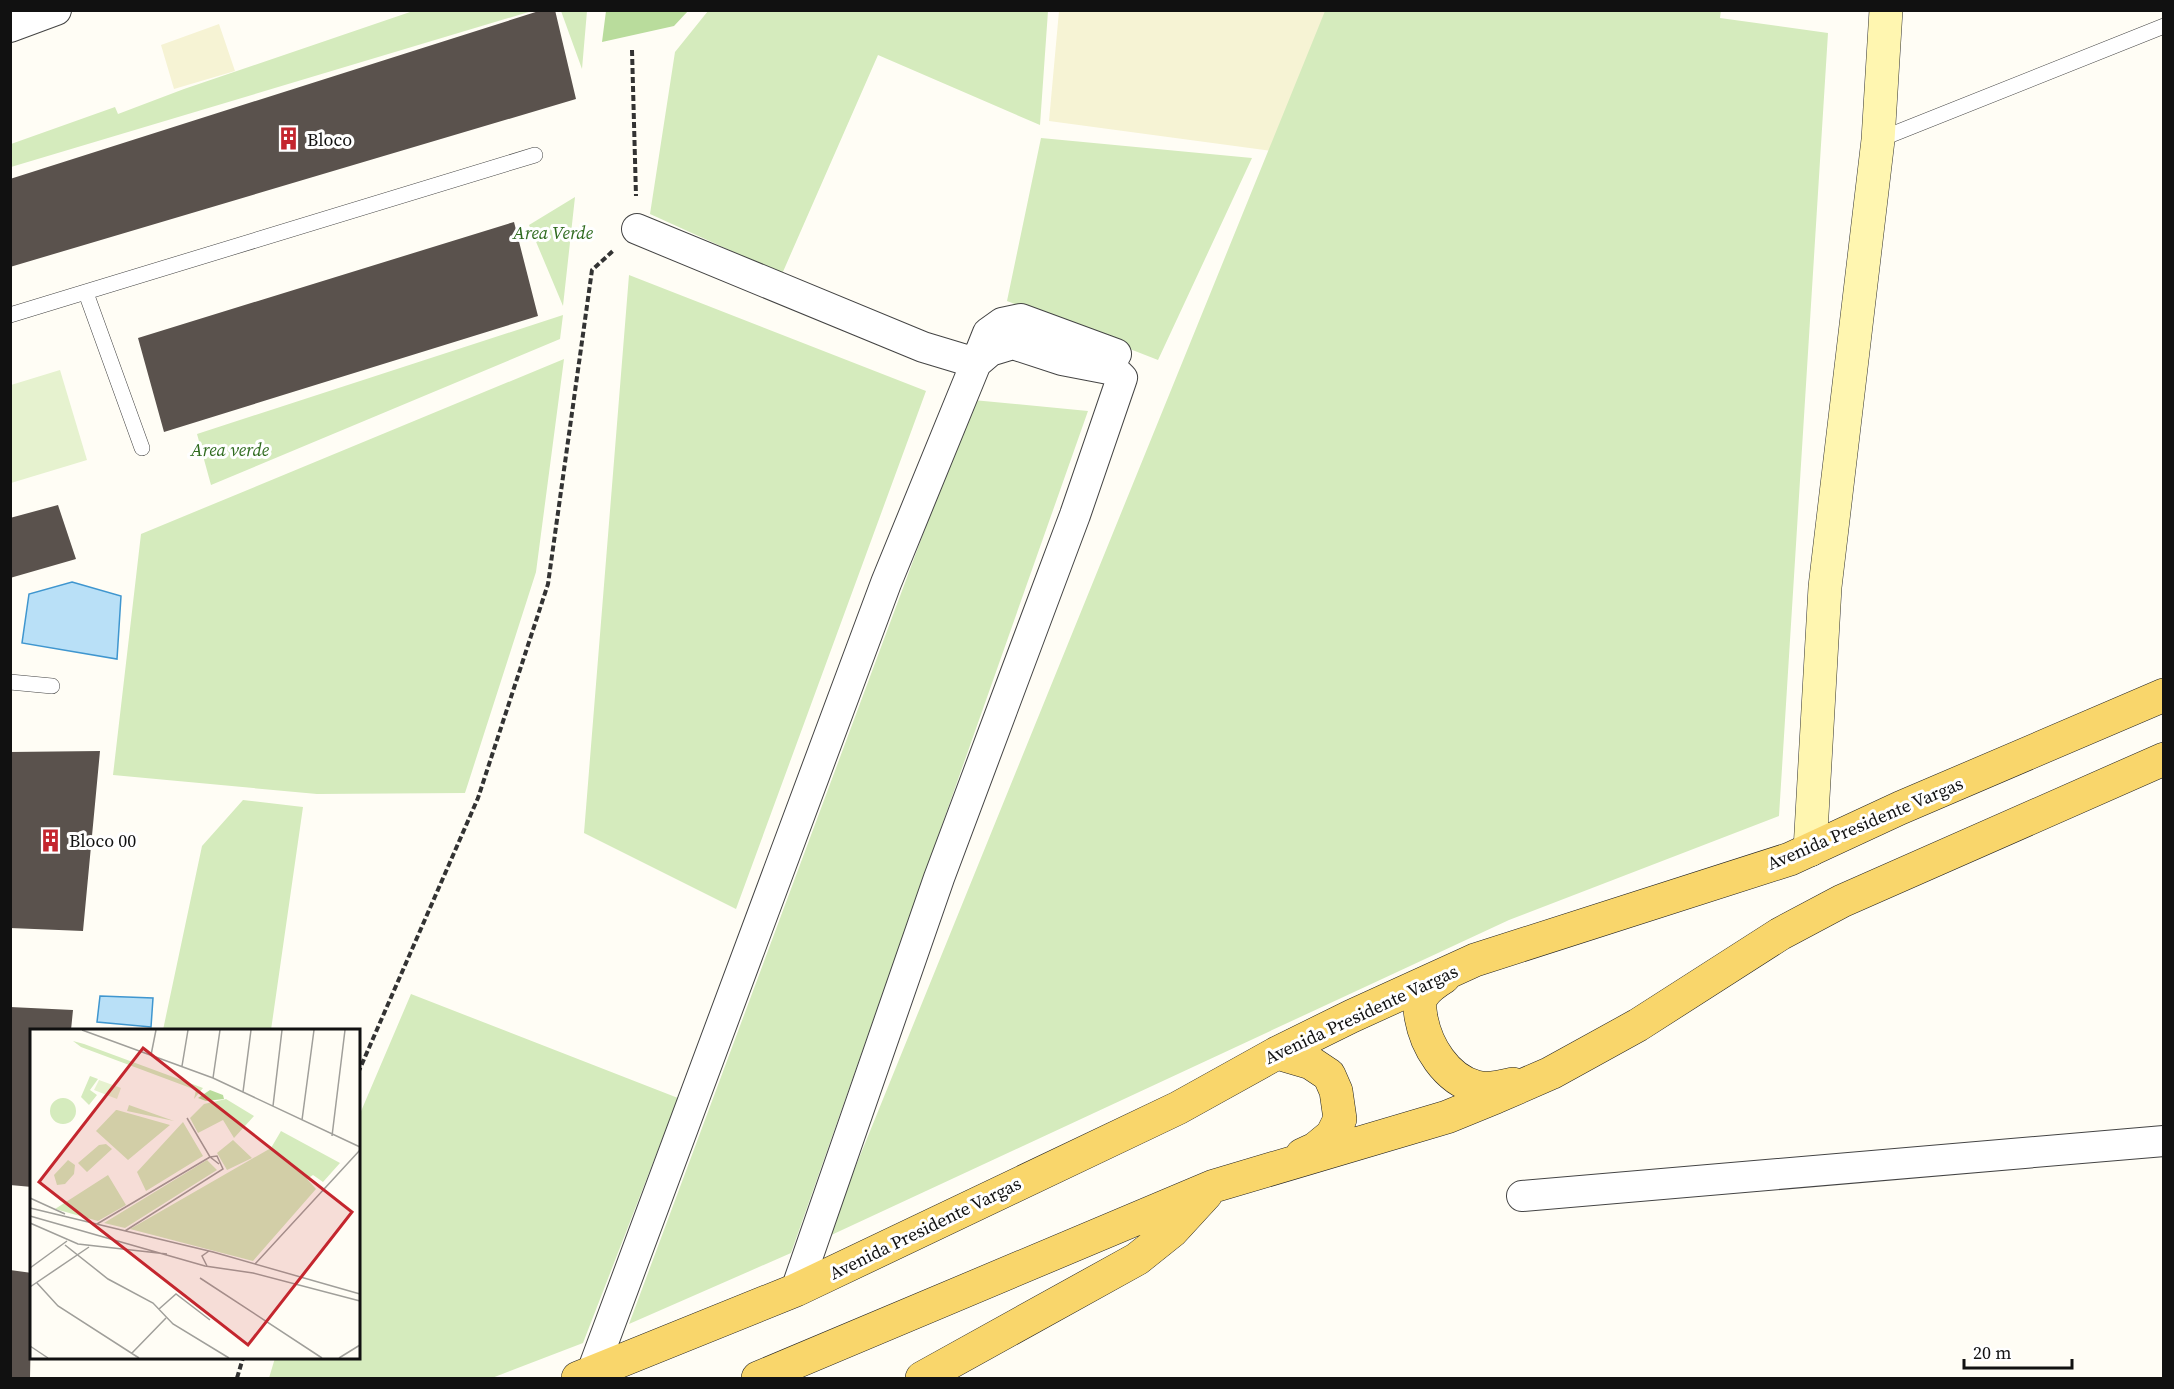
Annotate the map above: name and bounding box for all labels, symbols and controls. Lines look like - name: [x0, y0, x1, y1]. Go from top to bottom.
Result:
- building icon: Bloco: [276, 126, 302, 152]
- place label: Bloco: [307, 127, 352, 152]
- park label: Area Verde: [512, 220, 594, 245]
- park label: Area verde: [190, 437, 270, 462]
- street label: Avenida Presidente Vargas: [1763, 770, 1967, 876]
- building icon: Bloco 00: [38, 827, 64, 853]
- place label: Bloco 00: [69, 828, 136, 853]
- street label: Avenida Presidente Vargas: [1260, 958, 1462, 1070]
- inset map: [30, 1029, 360, 1359]
- street label: Avenida Presidente Vargas: [825, 1171, 1025, 1285]
- scale bar: [1964, 1332, 2072, 1370]
- text: 20 m: [1973, 1340, 2011, 1365]

